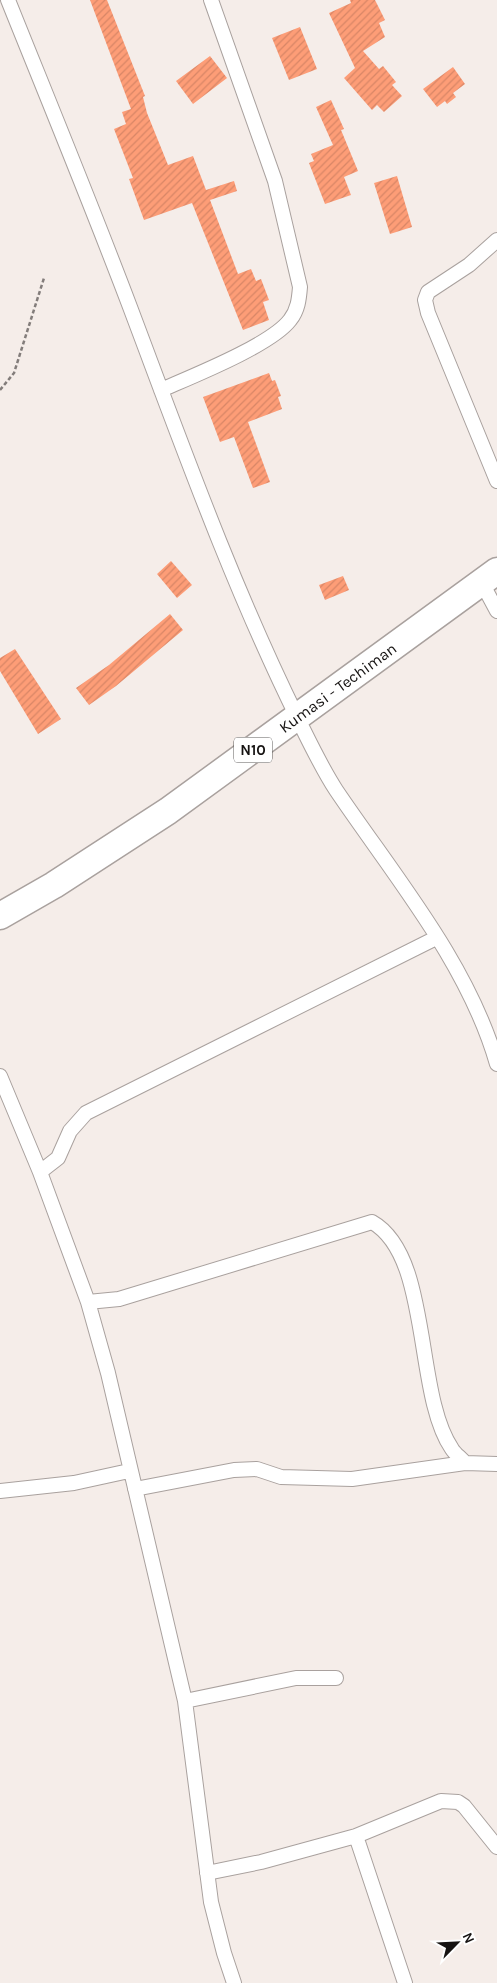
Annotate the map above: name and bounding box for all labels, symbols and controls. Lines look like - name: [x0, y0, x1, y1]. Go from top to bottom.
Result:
- street label: Kumasi - Techiman: [275, 639, 400, 737]
- road number: N10: [234, 738, 272, 762]
- north arrow: [432, 1918, 482, 1968]
- text: N: [459, 1930, 478, 1946]

